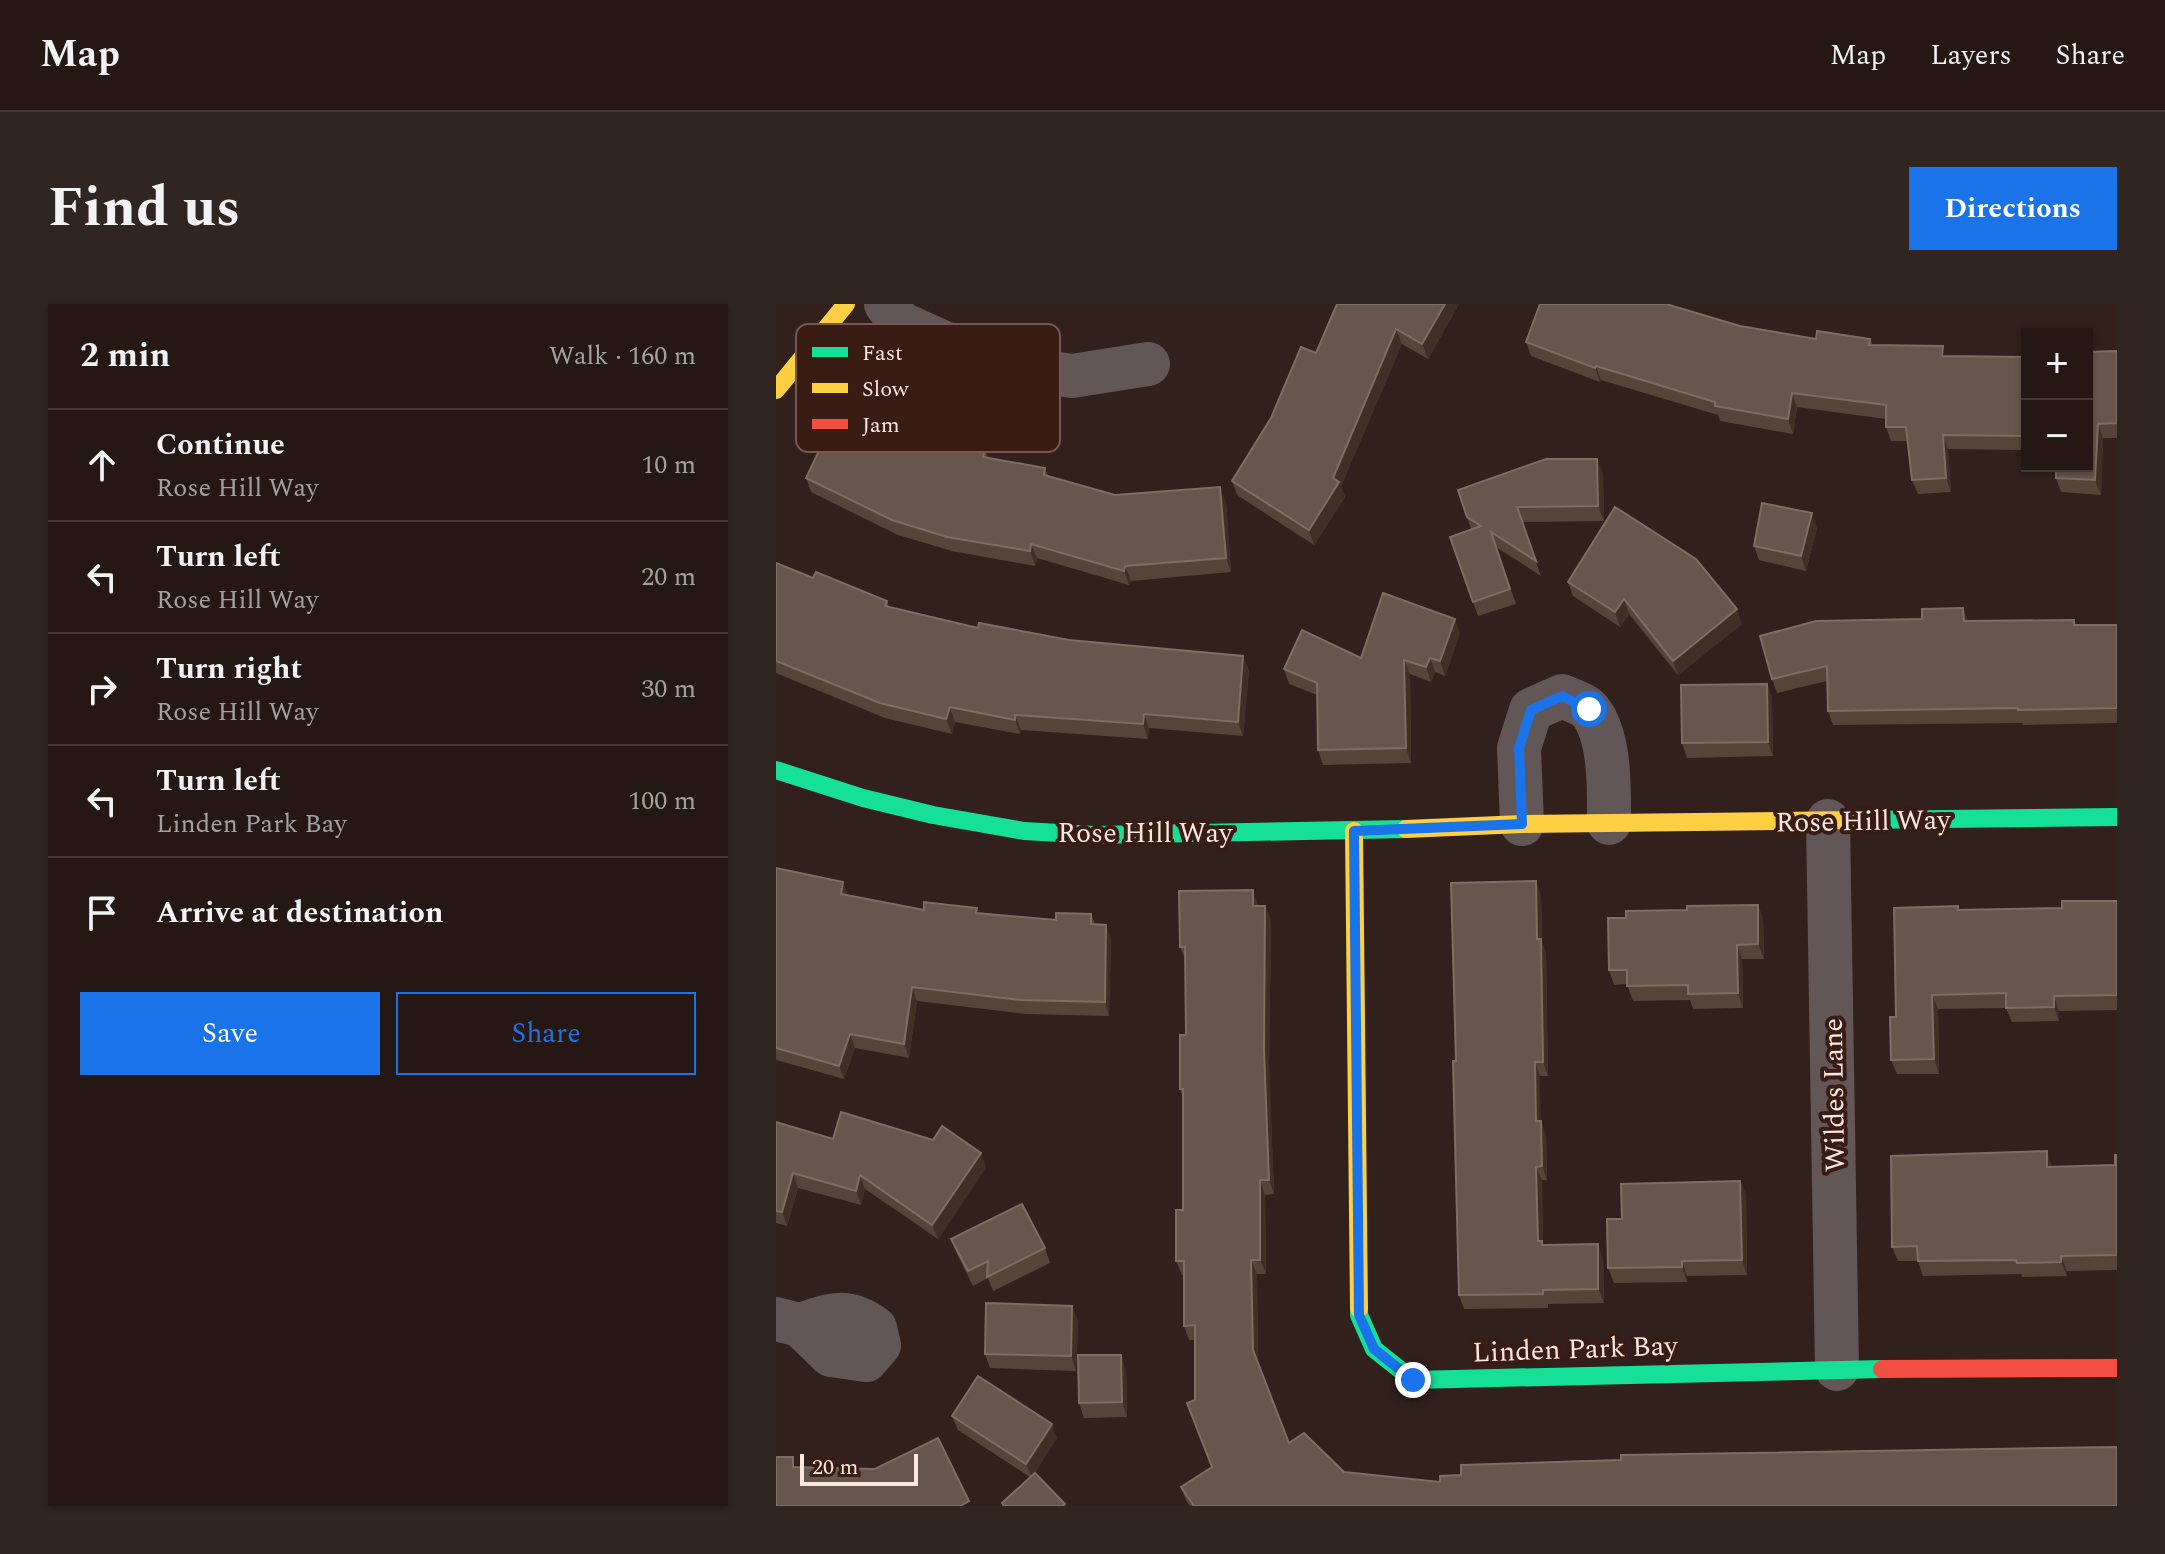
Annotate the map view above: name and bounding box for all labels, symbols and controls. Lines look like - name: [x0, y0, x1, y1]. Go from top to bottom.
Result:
- text: Map: [40, 26, 120, 84]
- text: Map: [1830, 34, 1886, 77]
- text: Layers: [1930, 34, 2012, 77]
- text: Share: [2056, 34, 2125, 77]
- text: Find us: [48, 166, 241, 251]
- button: Directions: [1909, 167, 2117, 250]
- legend: [796, 324, 1060, 452]
- map controls: [2021, 328, 2093, 472]
- button: +: [2021, 328, 2093, 400]
- text: 2 min: [80, 330, 170, 382]
- text: Walk · 160 m: [549, 336, 696, 376]
- text: Fast: [862, 337, 903, 370]
- text: Slow: [862, 373, 910, 406]
- button: −: [2021, 400, 2093, 472]
- text: Jam: [862, 409, 900, 442]
- text: Continue: [156, 422, 285, 468]
- icon: ahead: [80, 443, 124, 487]
- text: 10 m: [641, 445, 696, 485]
- text: Rose Hill Way: [156, 468, 319, 508]
- text: Turn left: [156, 534, 281, 580]
- icon: left: [80, 555, 124, 599]
- text: 20 m: [641, 557, 696, 597]
- text: Rose Hill Way: [156, 580, 319, 620]
- text: Turn right: [156, 646, 302, 692]
- icon: right: [80, 667, 124, 711]
- text: 30 m: [641, 669, 696, 709]
- route start: [1571, 691, 1607, 727]
- text: Rose Hill Way: [156, 692, 319, 732]
- text: Turn left: [156, 758, 281, 804]
- icon: left: [80, 779, 124, 823]
- text: 100 m: [628, 781, 696, 821]
- street label: Rose Hill Way: [1775, 798, 1952, 845]
- text: Linden Park Bay: [156, 804, 347, 844]
- street label: Rose Hill Way: [1057, 812, 1234, 855]
- text: Arrive at destination: [156, 890, 443, 936]
- icon: arrive: [80, 891, 124, 935]
- button: Save: [80, 992, 380, 1075]
- button: Share: [396, 992, 696, 1075]
- street label: Wildes Lane: [1812, 1018, 1857, 1172]
- street label: Linden Park Bay: [1472, 1324, 1680, 1375]
- route end: [1395, 1362, 1431, 1398]
- scale bar: [800, 1450, 918, 1486]
- text: 20 m: [812, 1451, 858, 1484]

